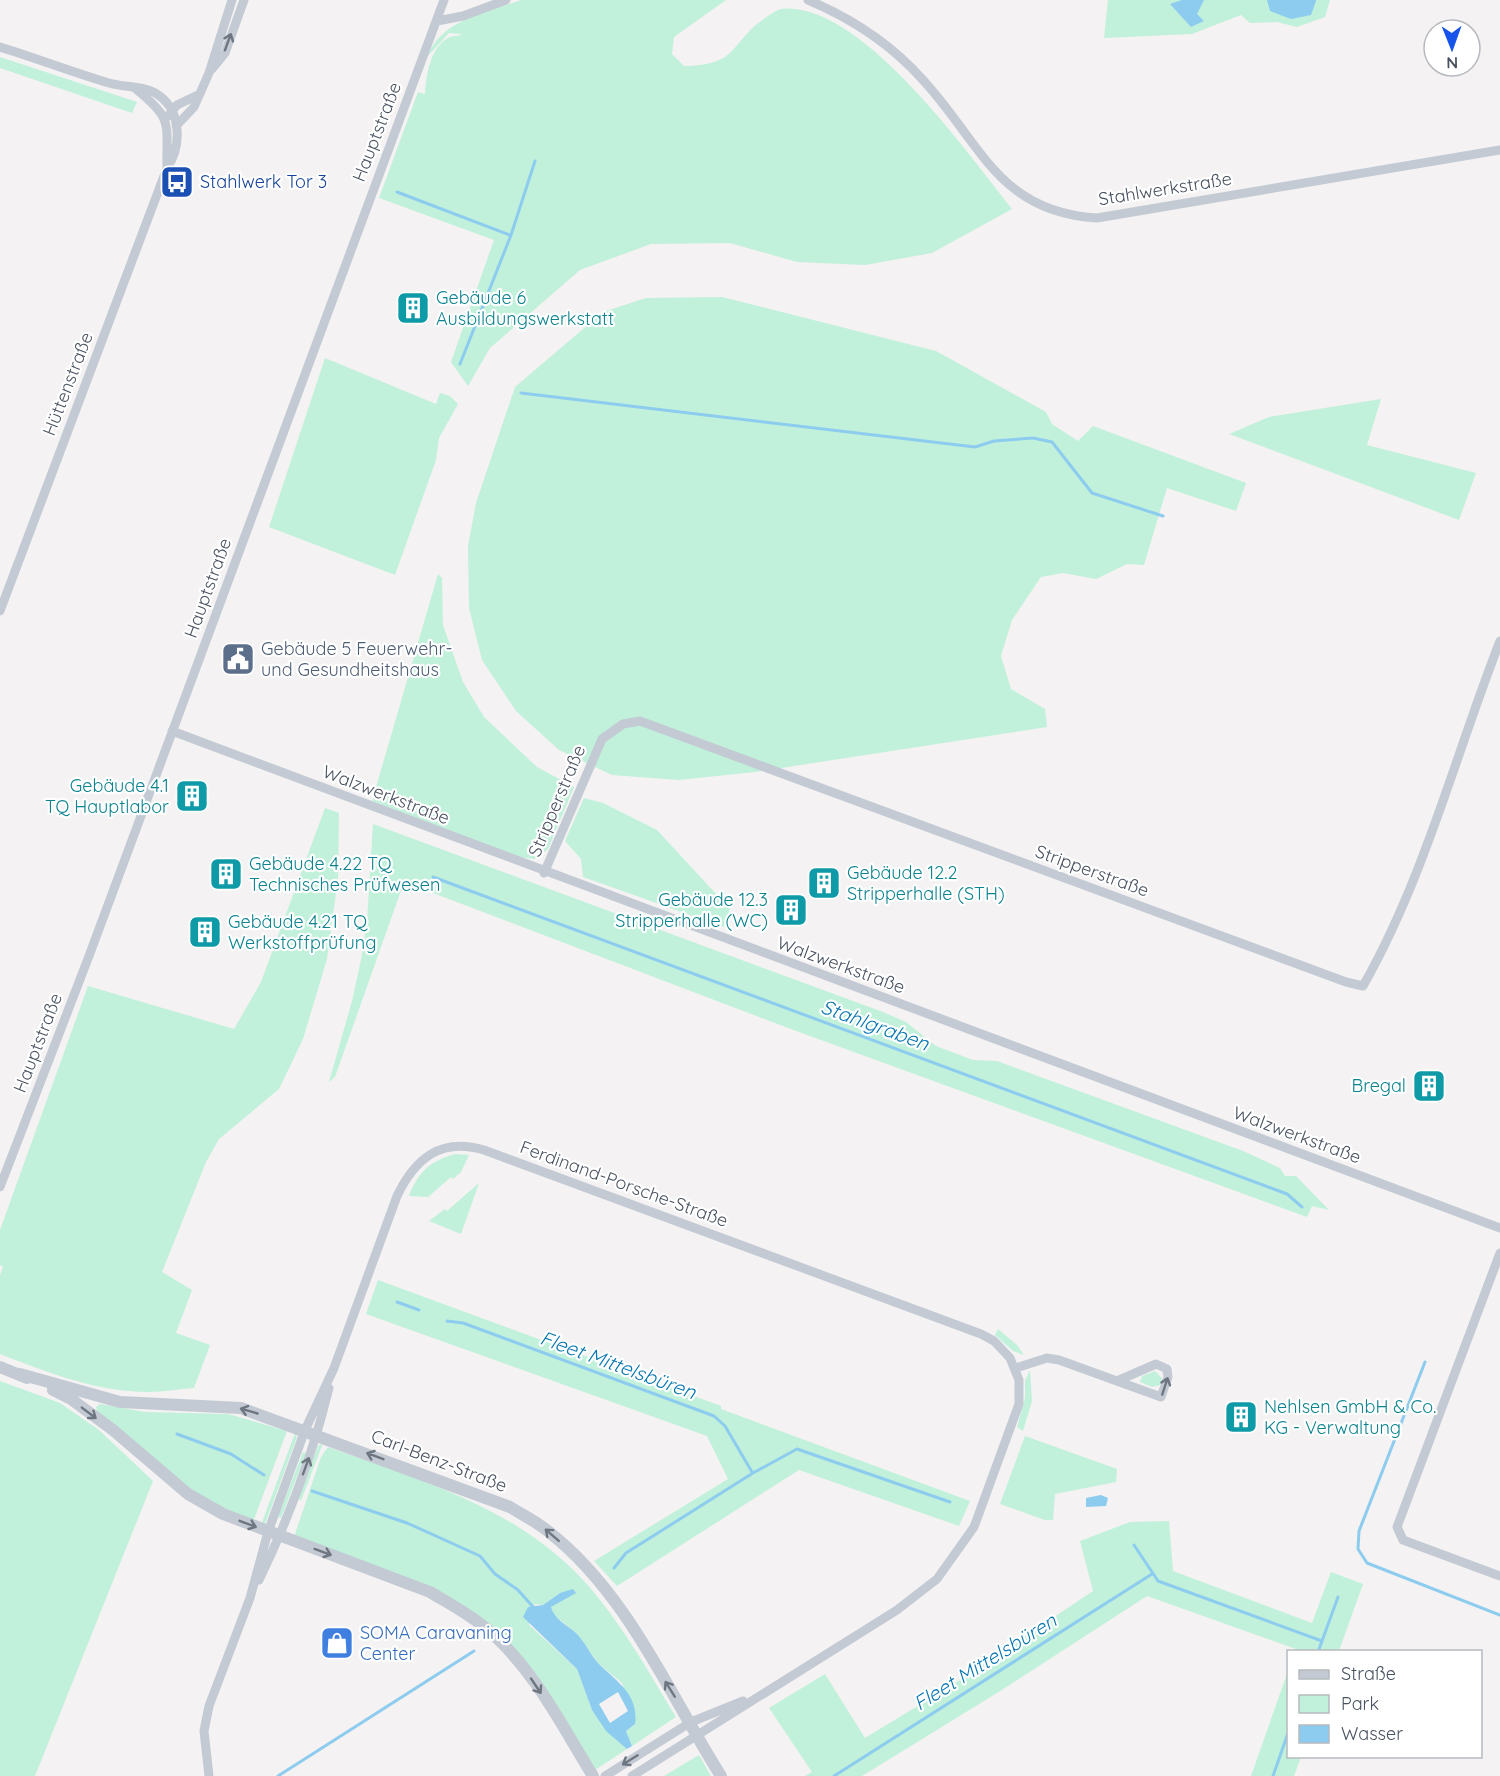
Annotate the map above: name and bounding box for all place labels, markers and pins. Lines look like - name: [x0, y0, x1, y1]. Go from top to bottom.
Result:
- bus stop icon: Stahlwerk Tor 3: [159, 164, 195, 200]
- place label: Stahlwerk Tor 3: [200, 170, 327, 193]
- place label: Gebäude 6 Ausbildungswerkstatt: [436, 286, 614, 330]
- building icon: Gebäude 6 Ausbildungswerkstatt: [395, 290, 431, 326]
- place label: Gebäude 5 Feuerwehr- und Gesundheitshaus: [261, 637, 452, 681]
- public building icon: Gebäude 5 Feuerwehr- und Gesundheitshaus: [220, 641, 256, 677]
- place label: Gebäude 4.1 TQ Hauptlabor: [45, 774, 169, 818]
- building icon: Gebäude 4.1 TQ Hauptlabor: [174, 778, 210, 814]
- place label: Gebäude 4.22 TQ Technisches Prüfwesen: [249, 852, 440, 896]
- building icon: Gebäude 4.22 TQ Technisches Prüfwesen: [208, 856, 244, 892]
- place label: Gebäude 12.2 Stripperhalle (STH): [847, 861, 1005, 905]
- building icon: Gebäude 12.2 Stripperhalle (STH): [806, 865, 842, 901]
- place label: Gebäude 12.3 Stripperhalle (WC): [615, 888, 768, 932]
- building icon: Gebäude 12.3 Stripperhalle (WC): [773, 892, 809, 928]
- place label: Gebäude 4.21 TQ Werkstoffprüfung: [228, 910, 376, 954]
- building icon: Gebäude 4.21 TQ Werkstoffprüfung: [187, 914, 223, 950]
- building icon: Bregal: [1411, 1068, 1447, 1104]
- place label: Bregal: [1351, 1074, 1406, 1097]
- place label: Nehlsen GmbH & Co. KG - Verwaltung: [1264, 1395, 1436, 1439]
- building icon: Nehlsen GmbH & Co. KG - Verwaltung: [1223, 1399, 1259, 1435]
- place label: SOMA Caravaning Center: [360, 1621, 512, 1665]
- shop icon: SOMA Caravaning Center: [319, 1625, 355, 1661]

